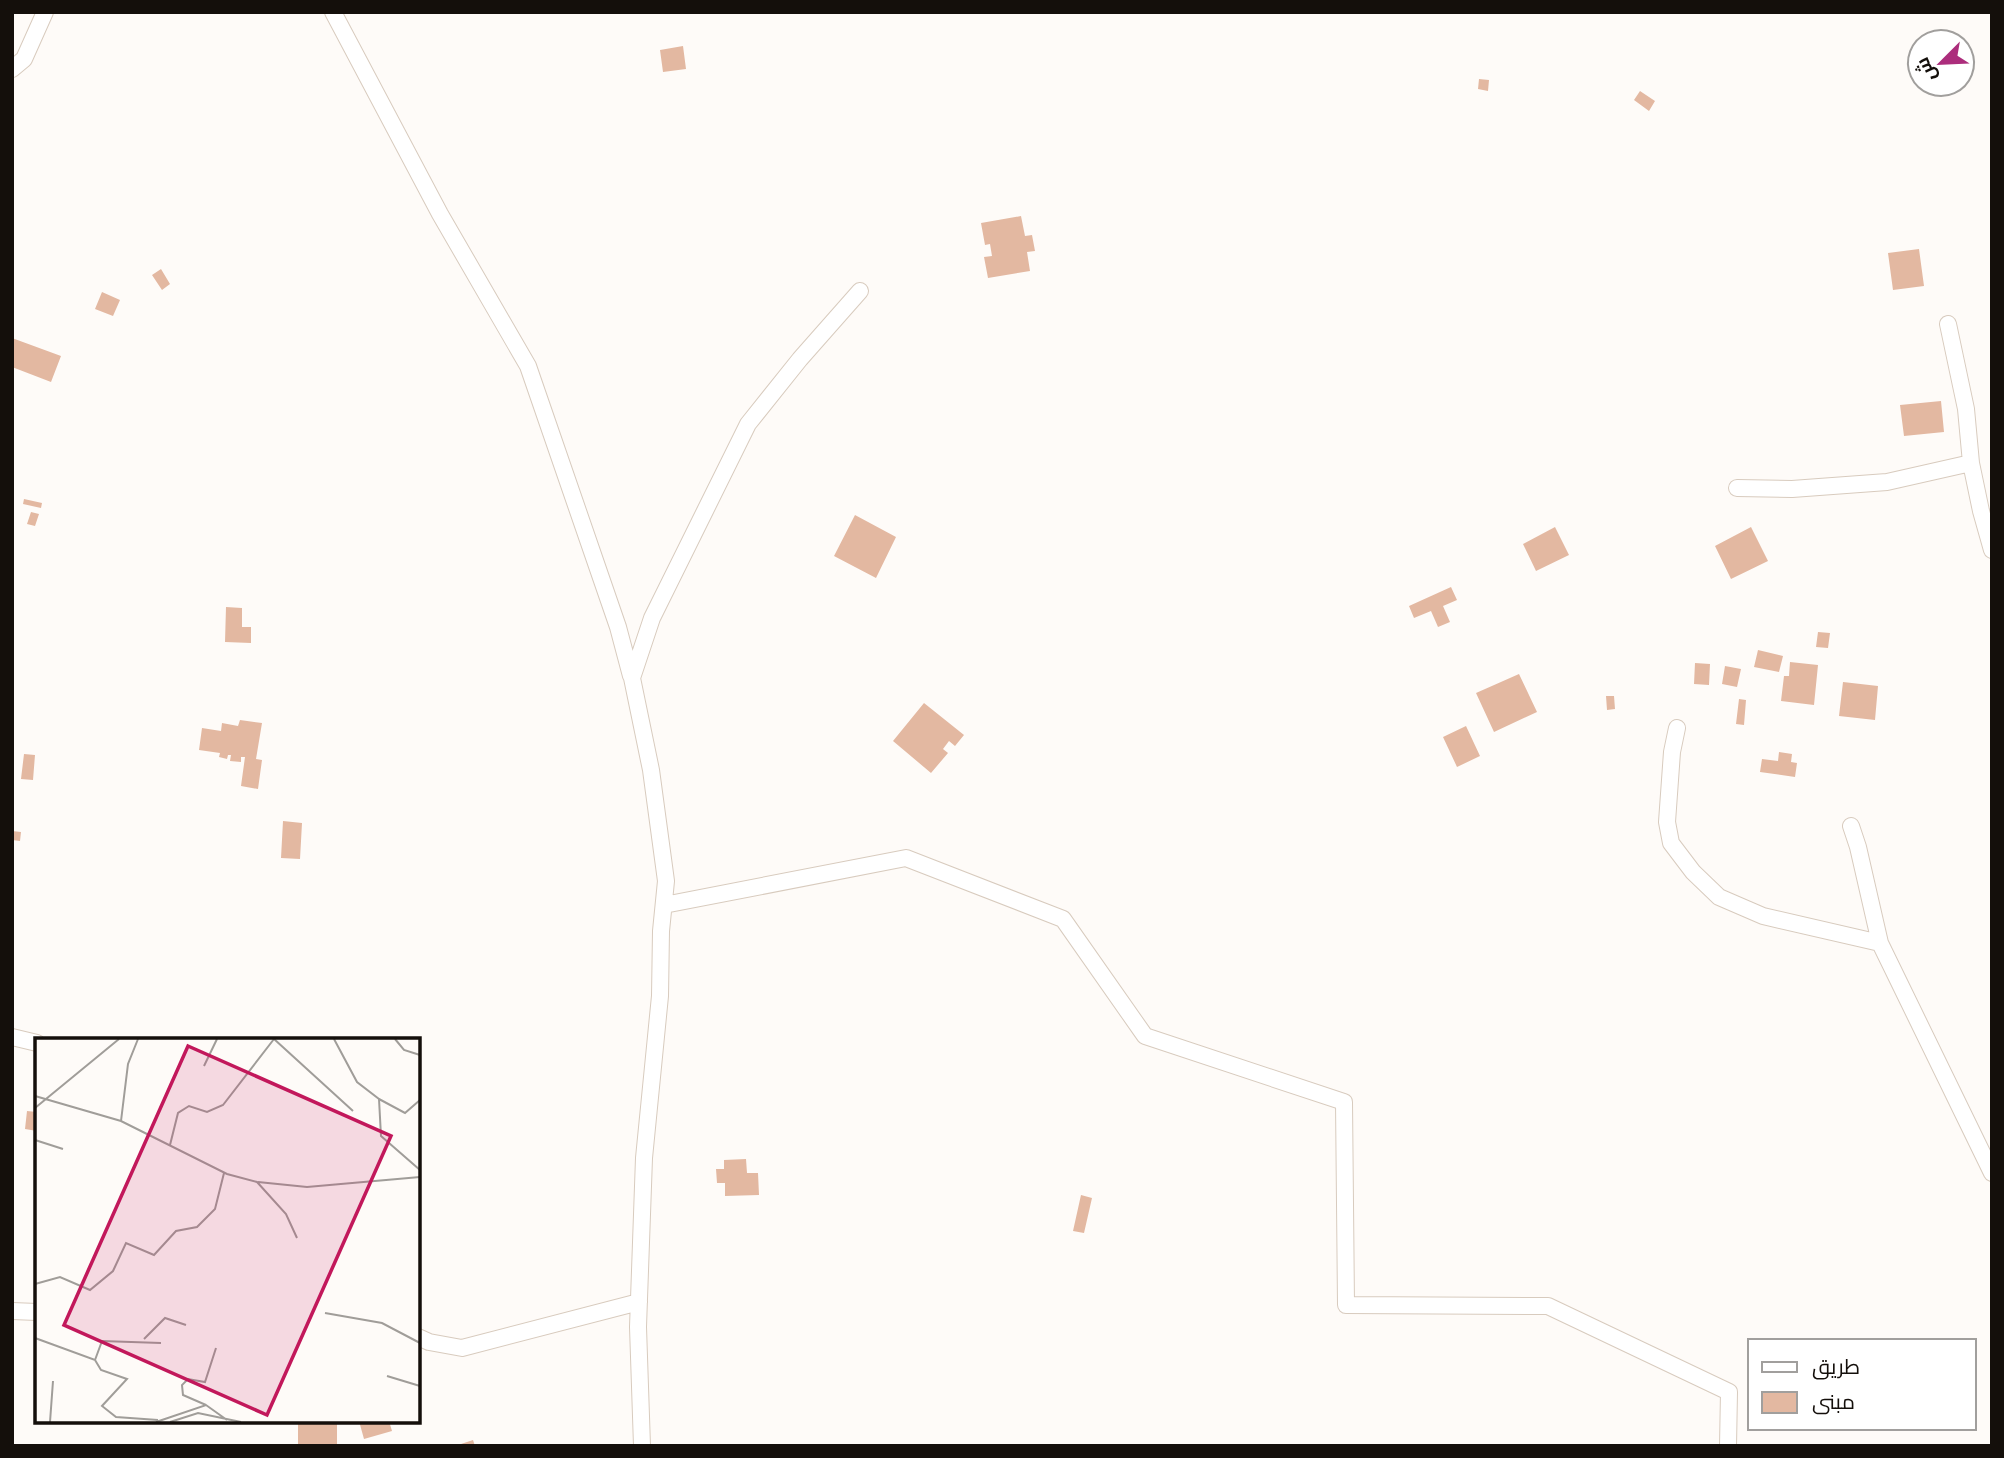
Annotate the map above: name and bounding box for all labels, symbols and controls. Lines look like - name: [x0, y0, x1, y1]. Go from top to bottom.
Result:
- north arrow: [1906, 28, 1976, 98]
- text: ش: [1910, 53, 1942, 86]
- inset map: [35, 1038, 420, 1423]
- legend: [1748, 1339, 1976, 1430]
- text: طريق: [1812, 1353, 1860, 1380]
- text: مبنى: [1812, 1388, 1855, 1415]

